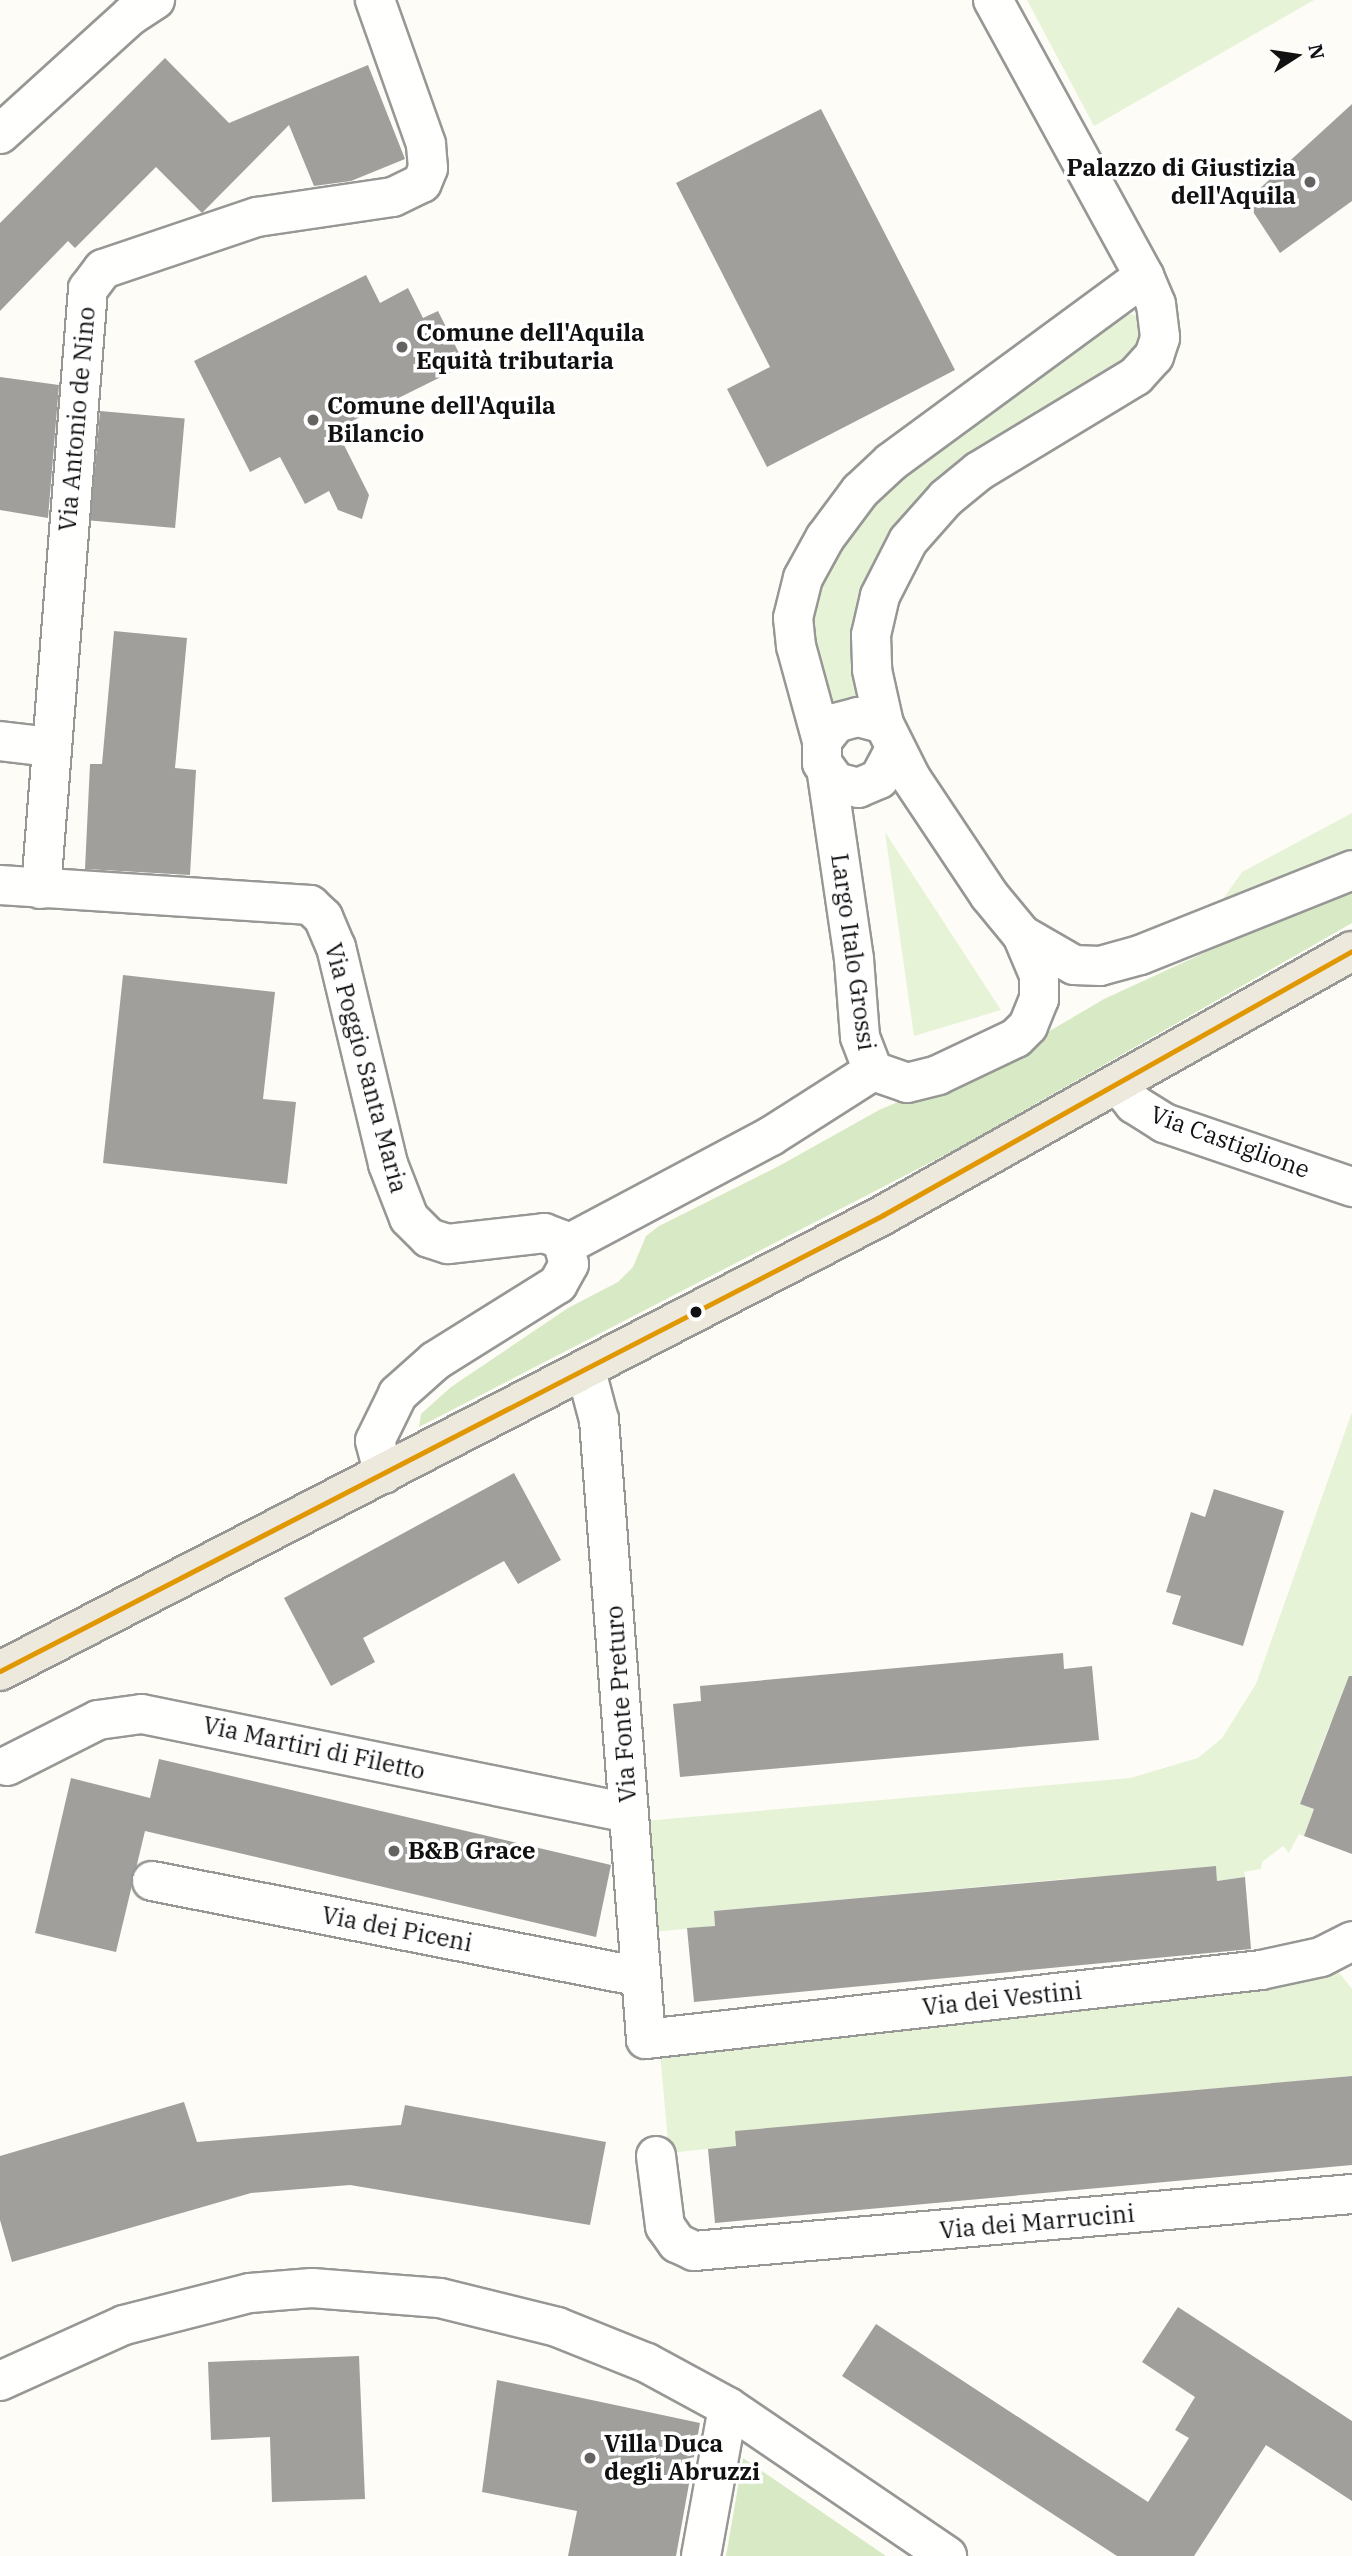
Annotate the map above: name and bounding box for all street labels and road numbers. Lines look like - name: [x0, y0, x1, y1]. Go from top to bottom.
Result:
- street label: Via Antonio de Nino: [53, 305, 101, 533]
- street label: Largo Italo Grossi: [825, 852, 881, 1052]
- street label: Via Poggio Santa Maria: [319, 940, 413, 1196]
- street label: Via Castiglione: [1146, 1100, 1314, 1184]
- street label: Via Fonte Preturo: [600, 1605, 642, 1803]
- street label: Via Martiri di Filetto: [200, 1710, 428, 1786]
- street label: Via dei Piceni: [319, 1900, 475, 1958]
- street label: Via dei Vestini: [921, 1976, 1083, 2022]
- street label: Via dei Marrucini: [938, 2199, 1136, 2245]

